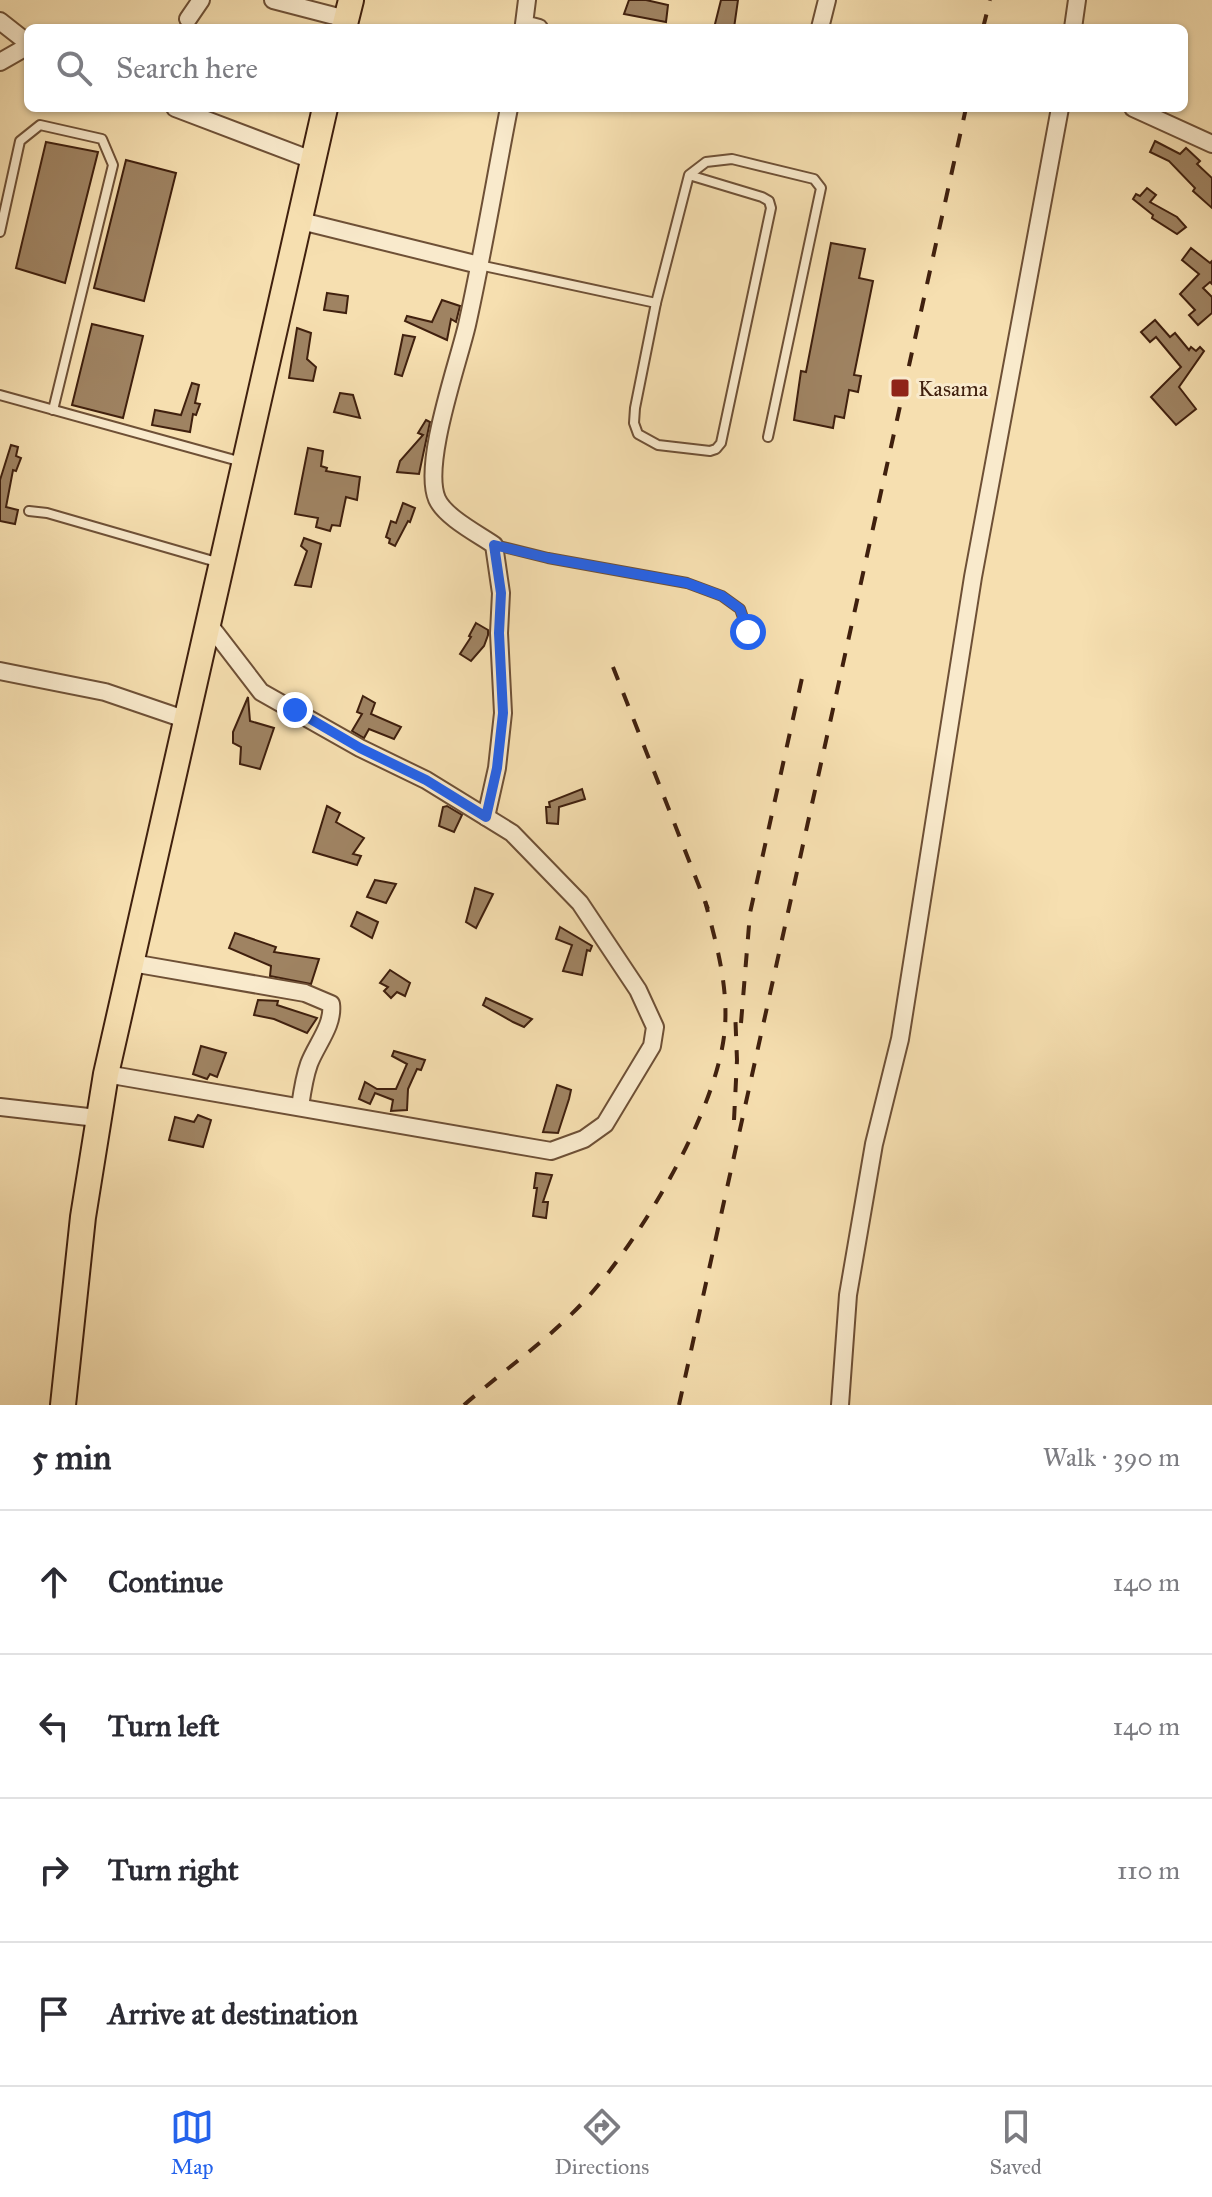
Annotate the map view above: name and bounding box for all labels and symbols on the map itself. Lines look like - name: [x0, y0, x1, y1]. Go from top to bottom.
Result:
- place label: Kasama: [918, 375, 989, 402]
- marker: Kasama: [889, 377, 911, 399]
- route start: [730, 614, 766, 650]
- route end: [277, 692, 313, 728]

